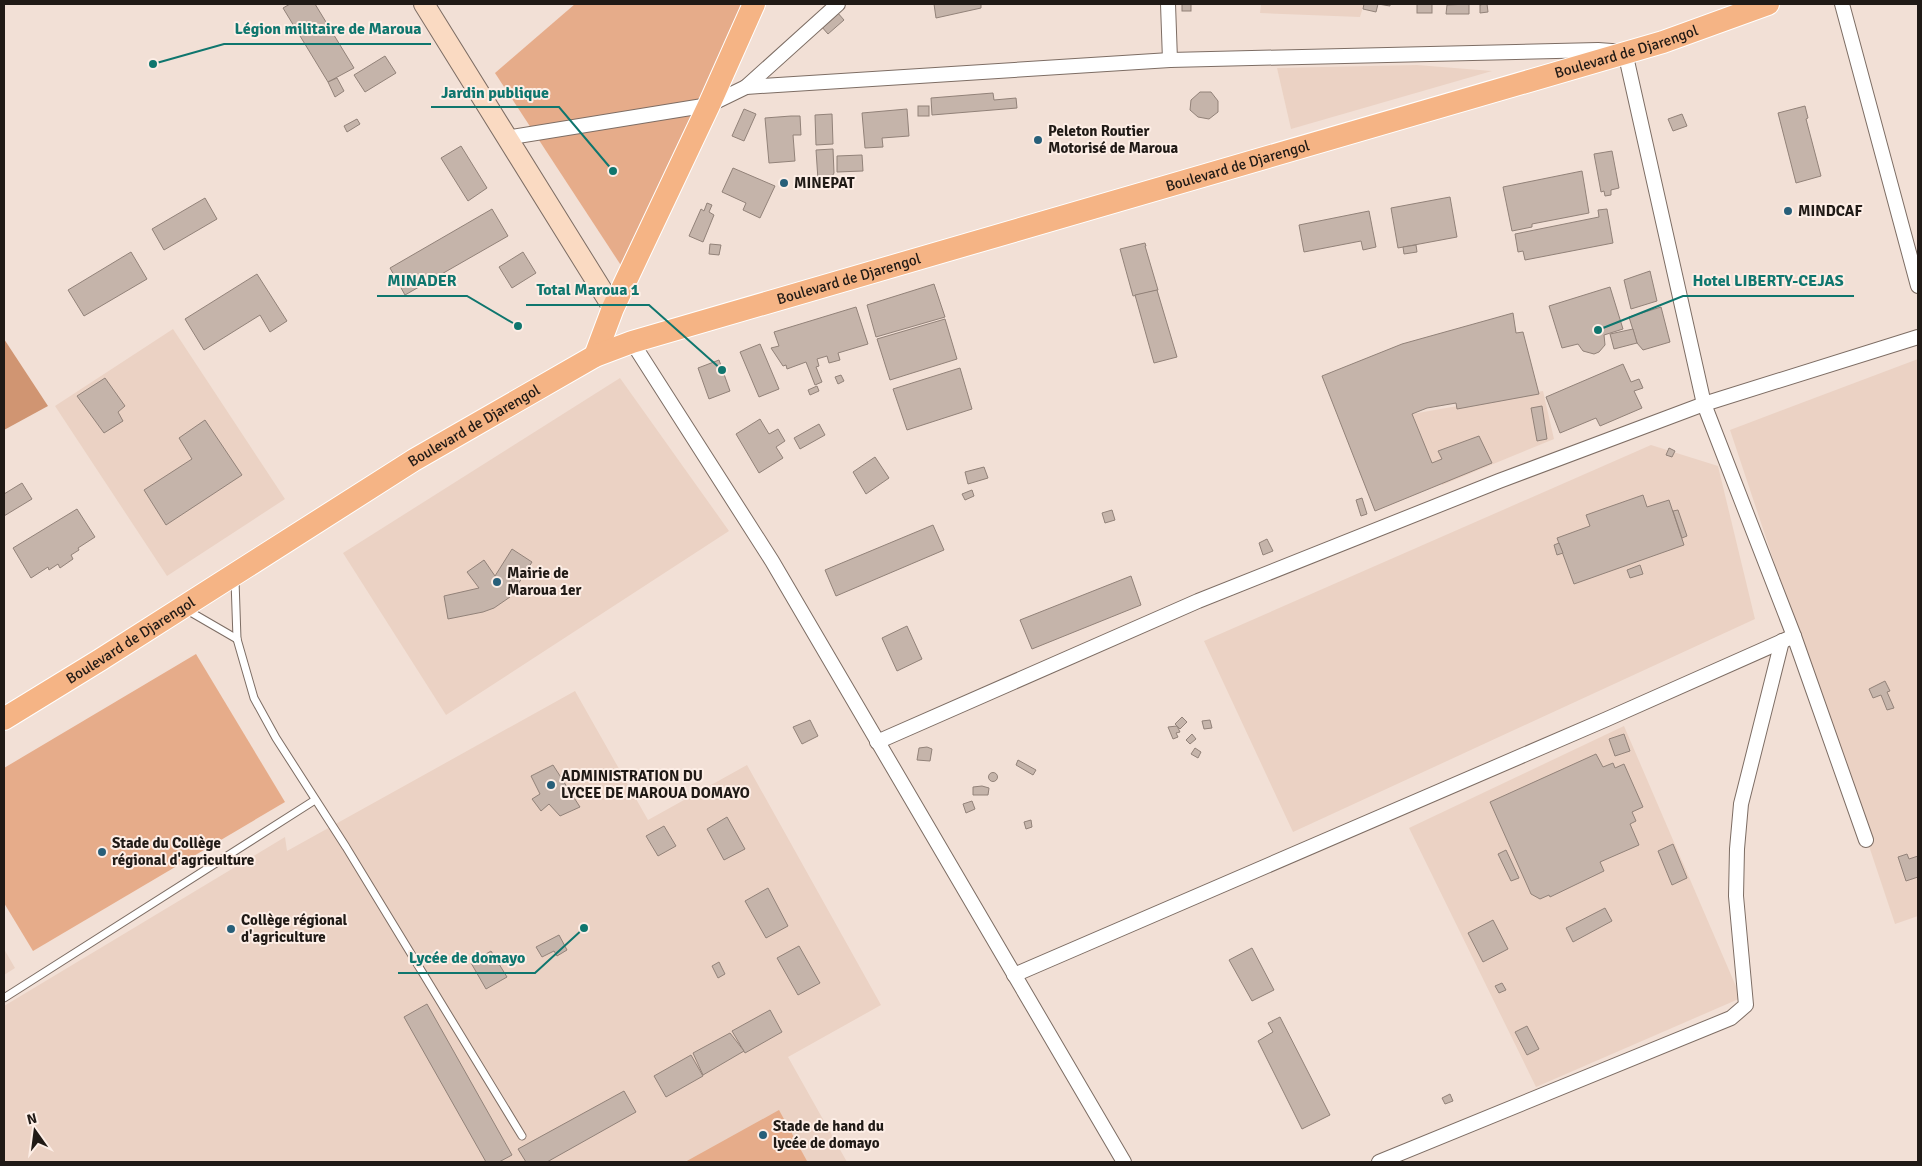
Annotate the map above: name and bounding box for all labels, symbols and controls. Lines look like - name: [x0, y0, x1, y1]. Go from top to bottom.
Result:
- callout: Légion militaire de Maroua: [224, 13, 431, 44]
- text: Légion militaire de Maroua: [234, 19, 422, 39]
- street label: Boulevard de Djarengol: [1552, 21, 1700, 82]
- callout: Jardin publique: [431, 76, 559, 107]
- text: Jardin publique: [441, 83, 549, 103]
- place label: Peleton Routier Motorisé de Maroua: [1048, 122, 1179, 157]
- marker: Peleton Routier Motorisé de Maroua: [1032, 134, 1044, 146]
- street label: Boulevard de Djarengol: [1163, 136, 1312, 195]
- place label: MINEPAT: [794, 174, 855, 192]
- marker: MINEPAT: [778, 177, 790, 189]
- place label: MINDCAF: [1798, 202, 1862, 220]
- marker: MINDCAF: [1782, 205, 1794, 217]
- street label: Boulevard de Djarengol: [775, 249, 923, 308]
- callout: MINADER: [377, 265, 467, 296]
- callout: Hotel LIBERTY-CEJAS: [1683, 265, 1854, 296]
- text: MINADER: [387, 271, 457, 291]
- text: Hotel LIBERTY-CEJAS: [1692, 271, 1844, 291]
- callout: Total Maroua 1: [526, 274, 649, 305]
- text: Total Maroua 1: [537, 280, 640, 300]
- street label: Boulevard de Djarengol: [404, 381, 543, 471]
- place label: Mairie de Maroua 1er: [507, 564, 582, 599]
- marker: Mairie de Maroua 1er: [491, 576, 503, 588]
- street label: Boulevard de Djarengol: [63, 593, 198, 688]
- place label: ADMINISTRATION DU LYCEE DE MAROUA DOMAYO: [561, 767, 750, 802]
- marker: ADMINISTRATION DU LYCEE DE MAROUA DOMAYO: [545, 779, 557, 791]
- place label: Stade du Collège régional d'agriculture: [112, 834, 254, 869]
- marker: Stade du Collège régional d'agriculture: [96, 846, 108, 858]
- place label: Collège régional d'agriculture: [241, 911, 348, 946]
- marker: Collège régional d'agriculture: [225, 923, 237, 935]
- callout: Lycée de domayo: [398, 942, 535, 973]
- text: Lycée de domayo: [409, 948, 525, 968]
- north arrow: [10, 1106, 60, 1156]
- text: N: [25, 1109, 39, 1128]
- place label: Stade de hand du lycée de domayo: [773, 1117, 884, 1152]
- marker: Stade de hand du lycée de domayo: [757, 1129, 769, 1141]

